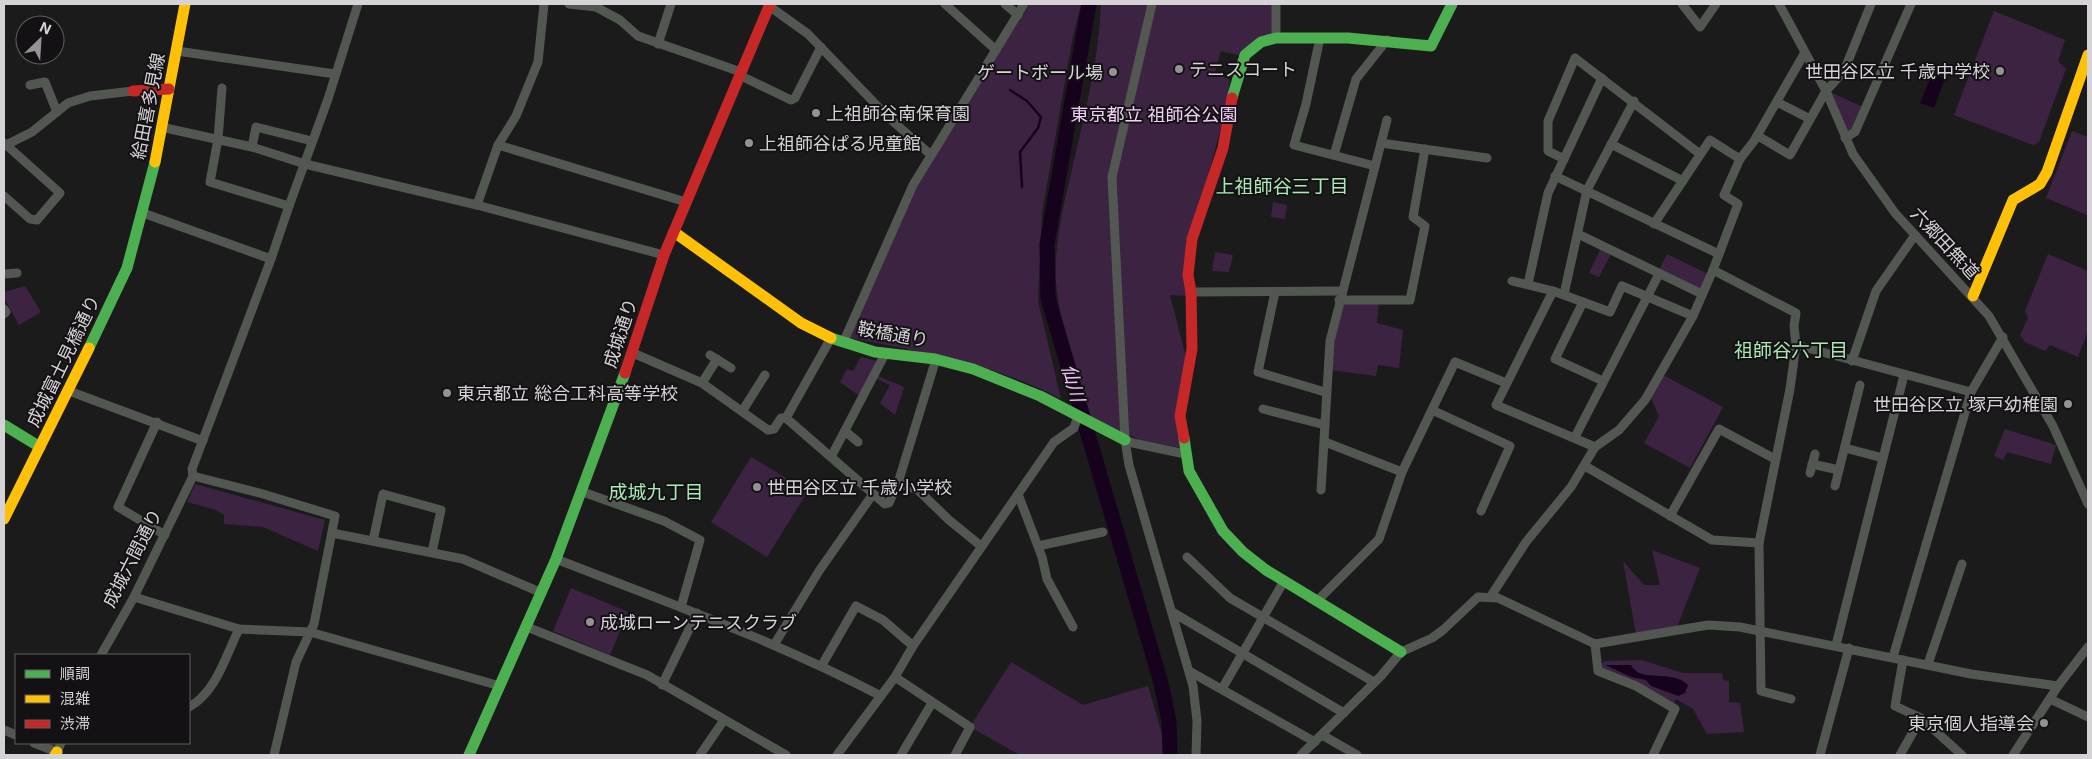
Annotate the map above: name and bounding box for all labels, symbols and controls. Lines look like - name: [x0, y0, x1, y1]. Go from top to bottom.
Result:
- north arrow: [15, 15, 65, 65]
- text: N: [37, 18, 54, 38]
- street label: 給田喜多見線: [127, 51, 169, 161]
- place label: テニスコート: [1189, 59, 1297, 80]
- place label: 世田谷区立 千歳中学校: [1805, 61, 1990, 82]
- place label: ゲートボール場: [977, 62, 1103, 83]
- marker: テニスコート: [1173, 63, 1185, 75]
- marker: 世田谷区立 千歳中学校: [1994, 65, 2006, 77]
- marker: ゲートボール場: [1107, 66, 1119, 78]
- place label: 上祖師谷南保育園: [826, 103, 970, 124]
- park label: 東京都立 祖師谷公園: [1070, 104, 1238, 125]
- marker: 上祖師谷南保育園: [810, 107, 822, 119]
- place label: 上祖師谷ぱる児童館: [759, 133, 921, 154]
- marker: 上祖師谷ぱる児童館: [743, 137, 755, 149]
- district label: 上祖師谷三丁目: [1215, 175, 1349, 198]
- street label: 六郷田無道: [1907, 203, 1983, 283]
- street label: 成城富士見橋通り: [22, 292, 104, 430]
- street label: 成城通り: [599, 296, 641, 370]
- street label: 鞍橋通り: [856, 317, 930, 351]
- district label: 祖師谷六丁目: [1734, 339, 1848, 362]
- water label: 仙川: [1057, 362, 1090, 406]
- place label: 東京都立 総合工科高等学校: [457, 383, 678, 404]
- marker: 東京都立 総合工科高等学校: [441, 387, 453, 399]
- place label: 世田谷区立 塚戸幼稚園: [1873, 394, 2058, 415]
- marker: 世田谷区立 塚戸幼稚園: [2062, 398, 2074, 410]
- place label: 世田谷区立 千歳小学校: [767, 477, 952, 498]
- district label: 成城九丁目: [608, 481, 704, 504]
- marker: 世田谷区立 千歳小学校: [751, 481, 763, 493]
- street label: 成城六間通り: [98, 505, 166, 611]
- place label: 成城ローンテニスクラブ: [600, 612, 797, 633]
- marker: 成城ローンテニスクラブ: [584, 616, 596, 628]
- legend: [15, 654, 190, 744]
- text: 順調: [60, 664, 90, 683]
- text: 混雑: [60, 689, 90, 708]
- place label: 東京個人指導会: [1908, 713, 2034, 734]
- text: 渋滞: [60, 714, 90, 733]
- marker: 東京個人指導会: [2038, 717, 2050, 729]

